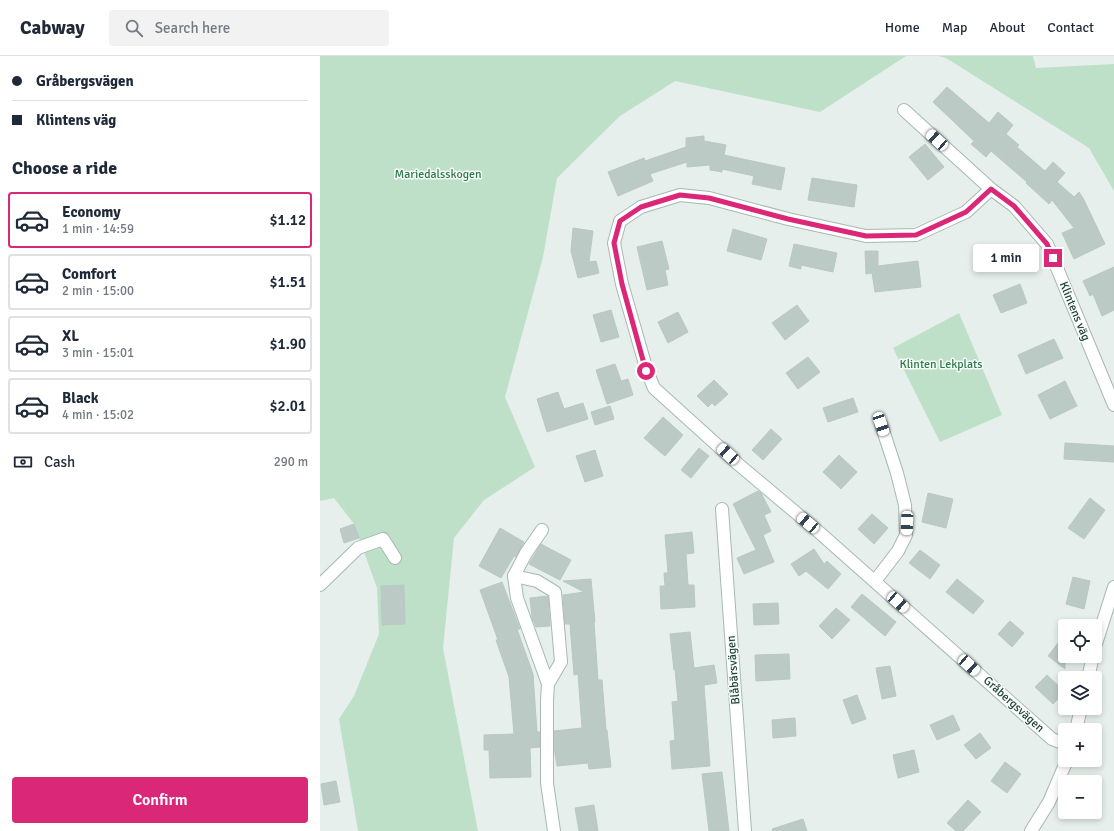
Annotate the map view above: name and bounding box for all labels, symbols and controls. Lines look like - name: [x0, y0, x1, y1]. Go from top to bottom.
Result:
- search box: [109, 10, 389, 46]
- text: Cabway: [20, 16, 85, 40]
- icon: search: [123, 17, 145, 39]
- text: Search here: [155, 19, 230, 37]
- text: Home: [885, 19, 920, 36]
- text: Map: [942, 19, 967, 36]
- text: About: [989, 19, 1025, 36]
- text: Contact: [1047, 19, 1094, 36]
- text: Gråbergsvägen: [36, 72, 134, 90]
- text: Klintens väg: [36, 111, 116, 129]
- car: [924, 128, 950, 152]
- text: Choose a ride: [12, 157, 117, 179]
- park label: Mariedalsskogen: [394, 167, 482, 182]
- icon: car: [14, 202, 50, 238]
- text: Economy: [62, 203, 121, 221]
- text: $1.12: [269, 211, 306, 229]
- text: 1 min · 14:59: [62, 221, 134, 237]
- callout: 1 min: [973, 244, 1039, 272]
- route end: [1044, 249, 1062, 267]
- text: 1 min: [990, 250, 1022, 266]
- icon: car: [14, 264, 50, 300]
- text: Comfort: [62, 265, 116, 283]
- text: $1.51: [269, 273, 306, 291]
- street label: Klintens väg: [1056, 279, 1093, 343]
- text: 2 min · 15:00: [62, 283, 134, 299]
- icon: car: [14, 326, 50, 362]
- text: XL: [62, 327, 79, 345]
- text: $1.90: [269, 335, 306, 353]
- text: 3 min · 15:01: [62, 345, 134, 361]
- park label: Klinten Lekplats: [900, 357, 983, 372]
- route start: [637, 362, 655, 380]
- icon: car: [14, 388, 50, 424]
- text: Black: [62, 389, 99, 407]
- text: $2.01: [269, 397, 306, 415]
- text: 4 min · 15:02: [62, 407, 134, 423]
- car: [871, 411, 891, 437]
- car: [715, 442, 741, 466]
- icon: cash: [12, 451, 34, 473]
- text: Cash: [44, 453, 75, 471]
- text: 290 m: [274, 454, 308, 470]
- car: [795, 511, 821, 535]
- car: [901, 511, 913, 535]
- car: [885, 590, 911, 614]
- map controls: [1058, 619, 1102, 819]
- button: locate: [1058, 619, 1102, 663]
- street label: Blåbärsvägen: [724, 635, 743, 705]
- car: [956, 653, 982, 677]
- button: layers: [1058, 671, 1102, 715]
- street label: Gråbergsvägen: [980, 673, 1047, 736]
- button: +: [1058, 723, 1102, 767]
- button: −: [1058, 775, 1102, 819]
- button: Confirm: [12, 777, 308, 823]

